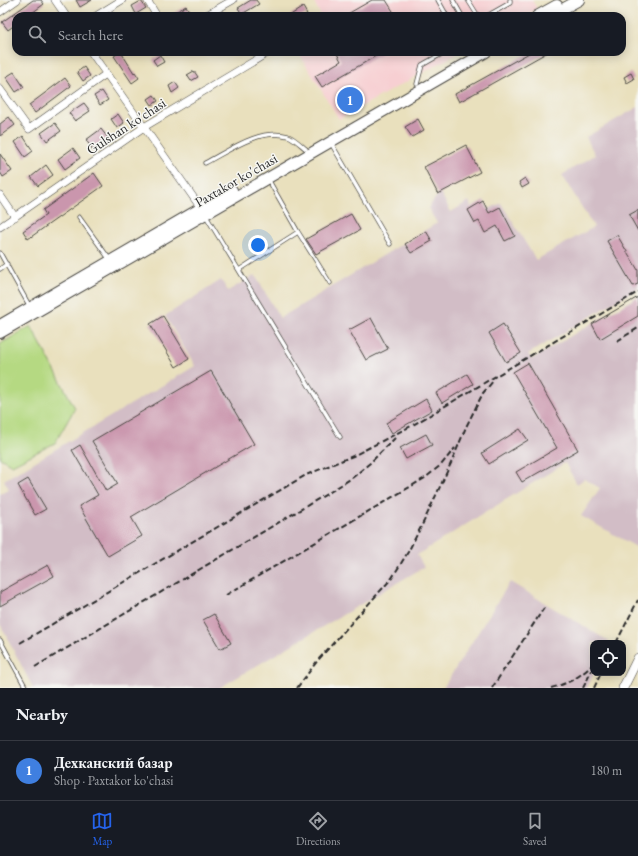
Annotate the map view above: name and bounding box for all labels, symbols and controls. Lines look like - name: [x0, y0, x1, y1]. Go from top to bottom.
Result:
- search box: [12, 12, 626, 56]
- icon: search: [26, 23, 48, 45]
- text: Search here: [58, 25, 123, 44]
- pin: 1: [337, 85, 363, 115]
- street label: Gulshan ko'chasi: [83, 93, 170, 158]
- street label: Paxtakor ko'chasi: [192, 149, 281, 211]
- your location: [248, 235, 268, 255]
- map controls: [590, 640, 626, 676]
- button: locate: [590, 640, 626, 676]
- text: Nearby: [16, 703, 68, 725]
- text: Дехканский базар: [54, 753, 172, 772]
- text: 1: [26, 762, 32, 779]
- text: 180 m: [591, 762, 622, 779]
- text: Shop · Paxtakor ko'chasi: [54, 772, 173, 789]
- tab: Map: [91, 810, 113, 848]
- tab: Directions: [296, 810, 340, 848]
- tab: Saved: [523, 810, 547, 848]

